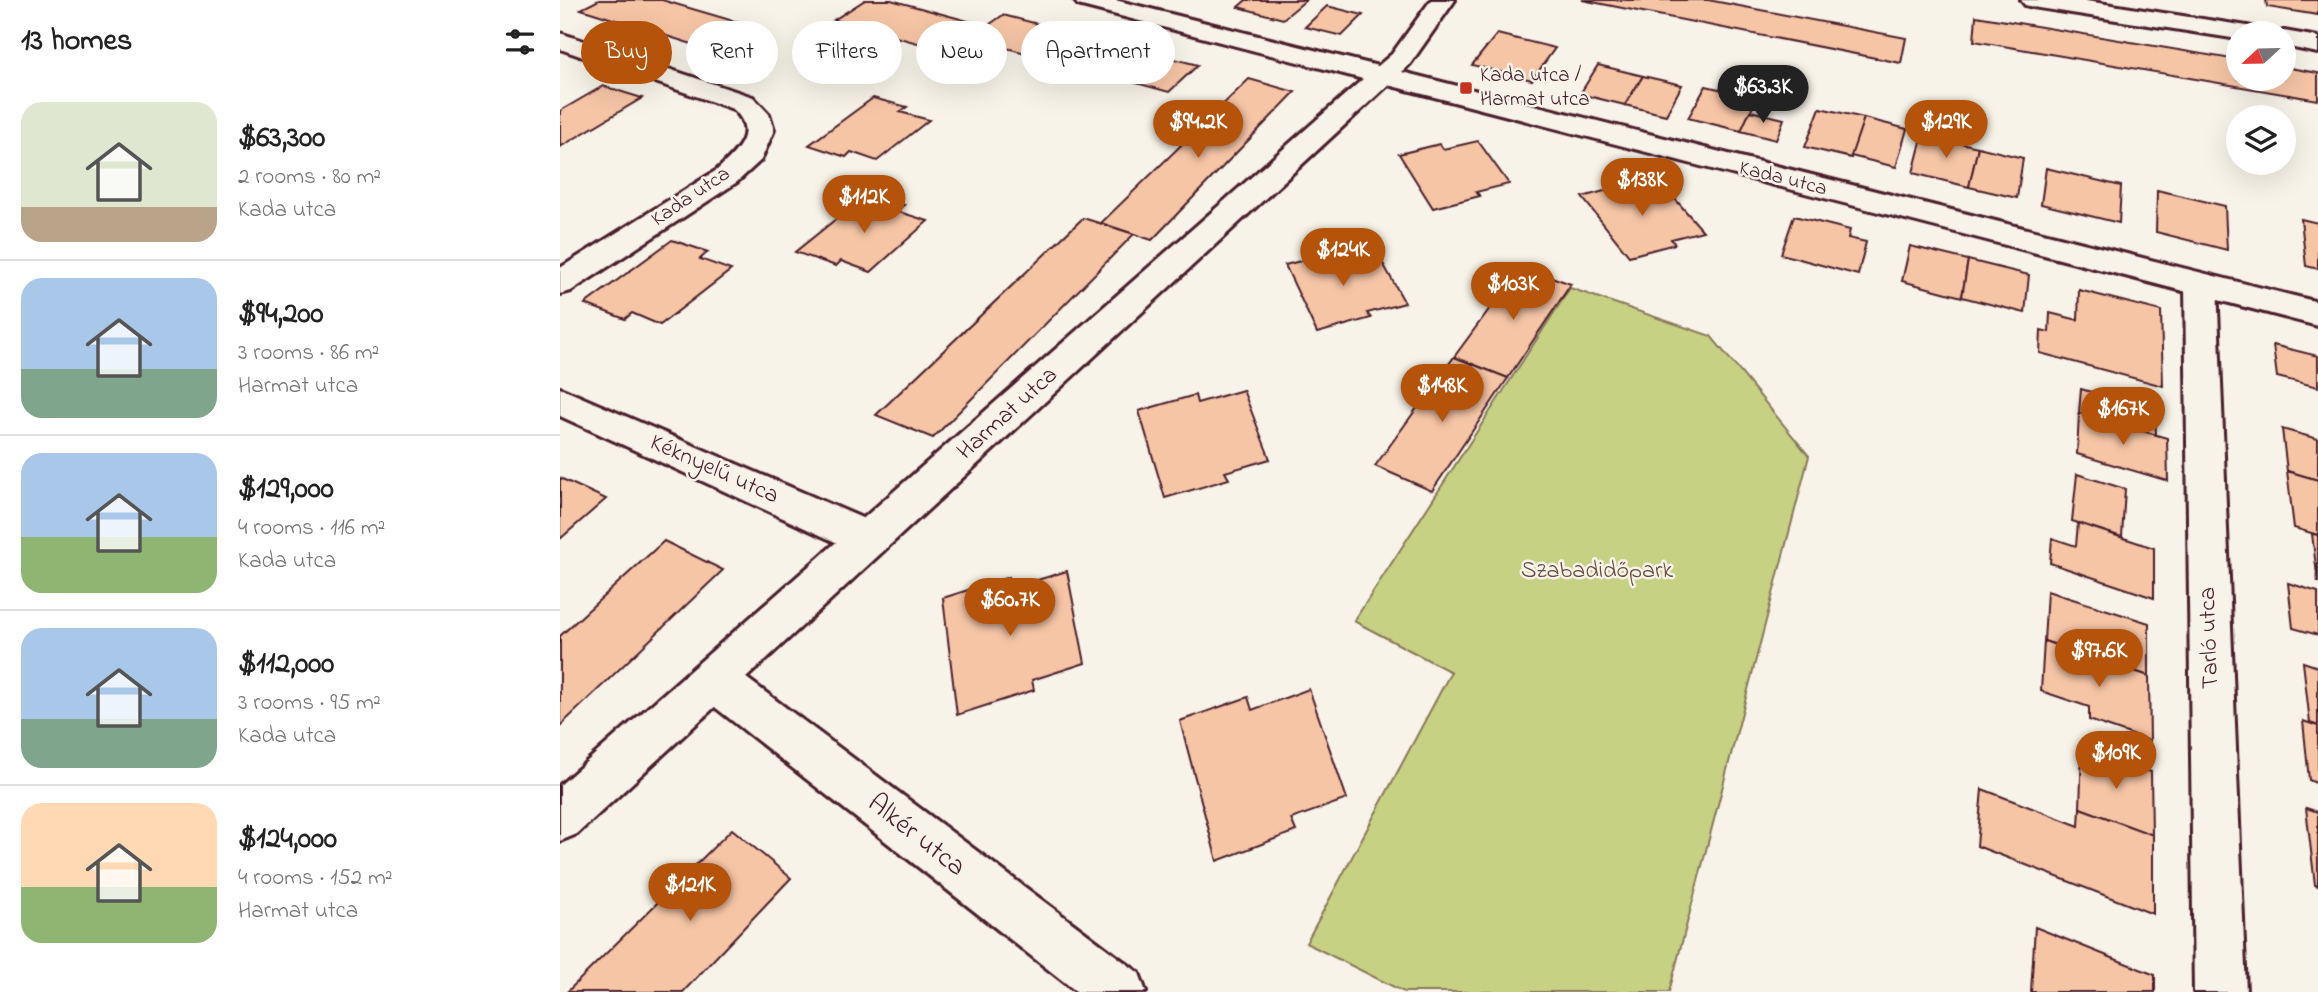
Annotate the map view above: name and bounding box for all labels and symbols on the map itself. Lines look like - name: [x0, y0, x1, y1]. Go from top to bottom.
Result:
- north arrow: [2226, 21, 2296, 91]
- place label: Kada utca / Harmat utca: [1480, 61, 1590, 115]
- pin: $63.3K: [1706, 66, 1820, 125]
- marker: Kada utca / Harmat utca: [1458, 80, 1474, 96]
- pin: $94.2K: [1141, 100, 1255, 160]
- pin: $129K: [1897, 100, 1995, 160]
- street label: Kada utca: [1736, 154, 1830, 204]
- pin: $138K: [1593, 158, 1691, 218]
- street label: Kada utca: [645, 160, 737, 234]
- pin: $112K: [815, 176, 913, 235]
- pin: $124K: [1294, 229, 1392, 288]
- pin: $103K: [1464, 262, 1562, 322]
- street label: Harmat utca: [950, 359, 1066, 469]
- pin: $148K: [1393, 364, 1491, 424]
- pin: $167K: [2074, 388, 2172, 447]
- street label: Kéknyelű utca: [644, 426, 784, 515]
- park label: Szabadidőpark: [1521, 554, 1673, 589]
- pin: $60.7K: [953, 578, 1067, 638]
- street label: Tarló utca: [2191, 586, 2229, 690]
- pin: $97.6K: [2042, 630, 2156, 689]
- pin: $109K: [2067, 732, 2165, 791]
- street label: Alkér utca: [858, 784, 974, 888]
- pin: $121K: [641, 864, 739, 923]

